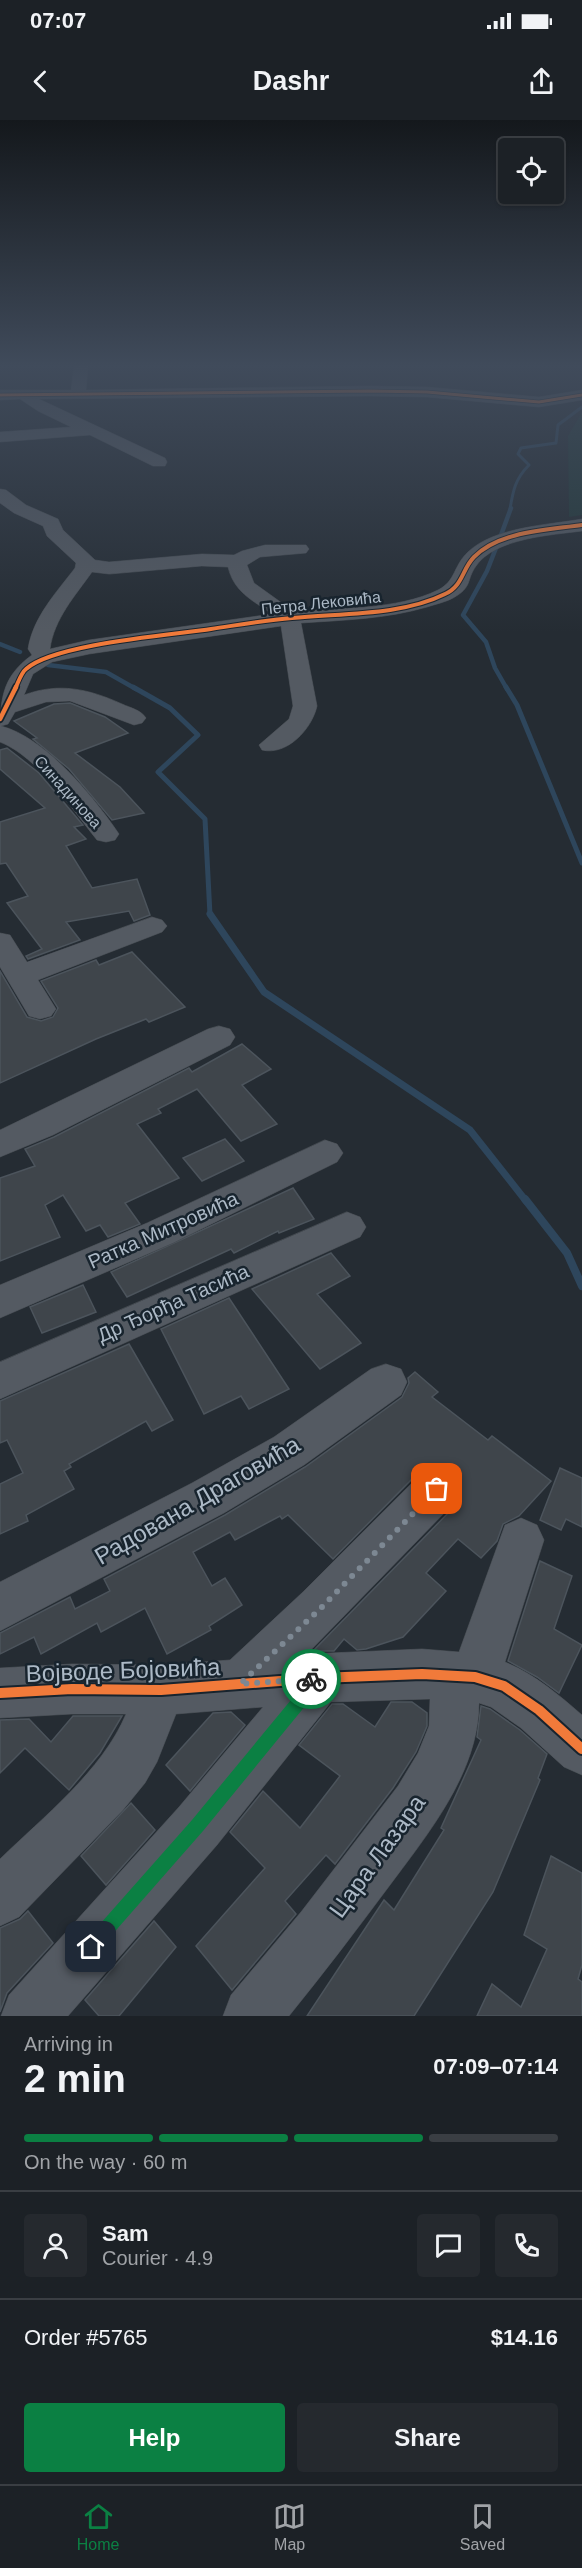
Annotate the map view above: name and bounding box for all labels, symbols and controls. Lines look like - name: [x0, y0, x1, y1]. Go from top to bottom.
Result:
- text: 07:07: [30, 8, 86, 33]
- icon: back: [24, 65, 57, 98]
- icon: share: [525, 65, 558, 98]
- text: Dashr: [253, 66, 329, 96]
- map controls: [498, 138, 564, 204]
- button: locate: [498, 138, 564, 204]
- street label: Петра Лековића: [260, 588, 382, 618]
- street label: Синадинова: [31, 752, 105, 832]
- street label: Ратка Митровића: [85, 1187, 242, 1273]
- street label: Др Ђорђа Тасића: [94, 1259, 253, 1346]
- street label: Радована Драговића: [90, 1430, 305, 1570]
- pin: [411, 1463, 462, 1514]
- icon: bag: [420, 1472, 453, 1505]
- courier: [281, 1649, 341, 1709]
- street label: Војводе Бојовића: [25, 1653, 221, 1687]
- icon: bike: [295, 1663, 328, 1696]
- street label: Цара Лазара: [324, 1789, 431, 1923]
- pin: [65, 1921, 116, 1972]
- icon: home: [74, 1930, 107, 1963]
- text: Arriving in: [24, 2033, 113, 2055]
- text: 07:09–07:14: [433, 2054, 558, 2079]
- text: 2 min: [24, 2057, 126, 2100]
- text: On the way · 60 m: [24, 2151, 187, 2173]
- button: person: [24, 2214, 87, 2277]
- button: chat: [417, 2214, 480, 2277]
- button: phone: [495, 2214, 558, 2277]
- text: Sam: [102, 2221, 148, 2246]
- text: Courier · 4.9: [102, 2247, 213, 2269]
- text: Order #5765: [24, 2325, 148, 2350]
- text: $14.16: [491, 2325, 558, 2350]
- button: Help: [24, 2403, 285, 2472]
- button: Share: [297, 2403, 558, 2472]
- tab: Home: [77, 2500, 120, 2554]
- tab: Map: [273, 2500, 306, 2554]
- tab: Saved: [460, 2500, 505, 2554]

